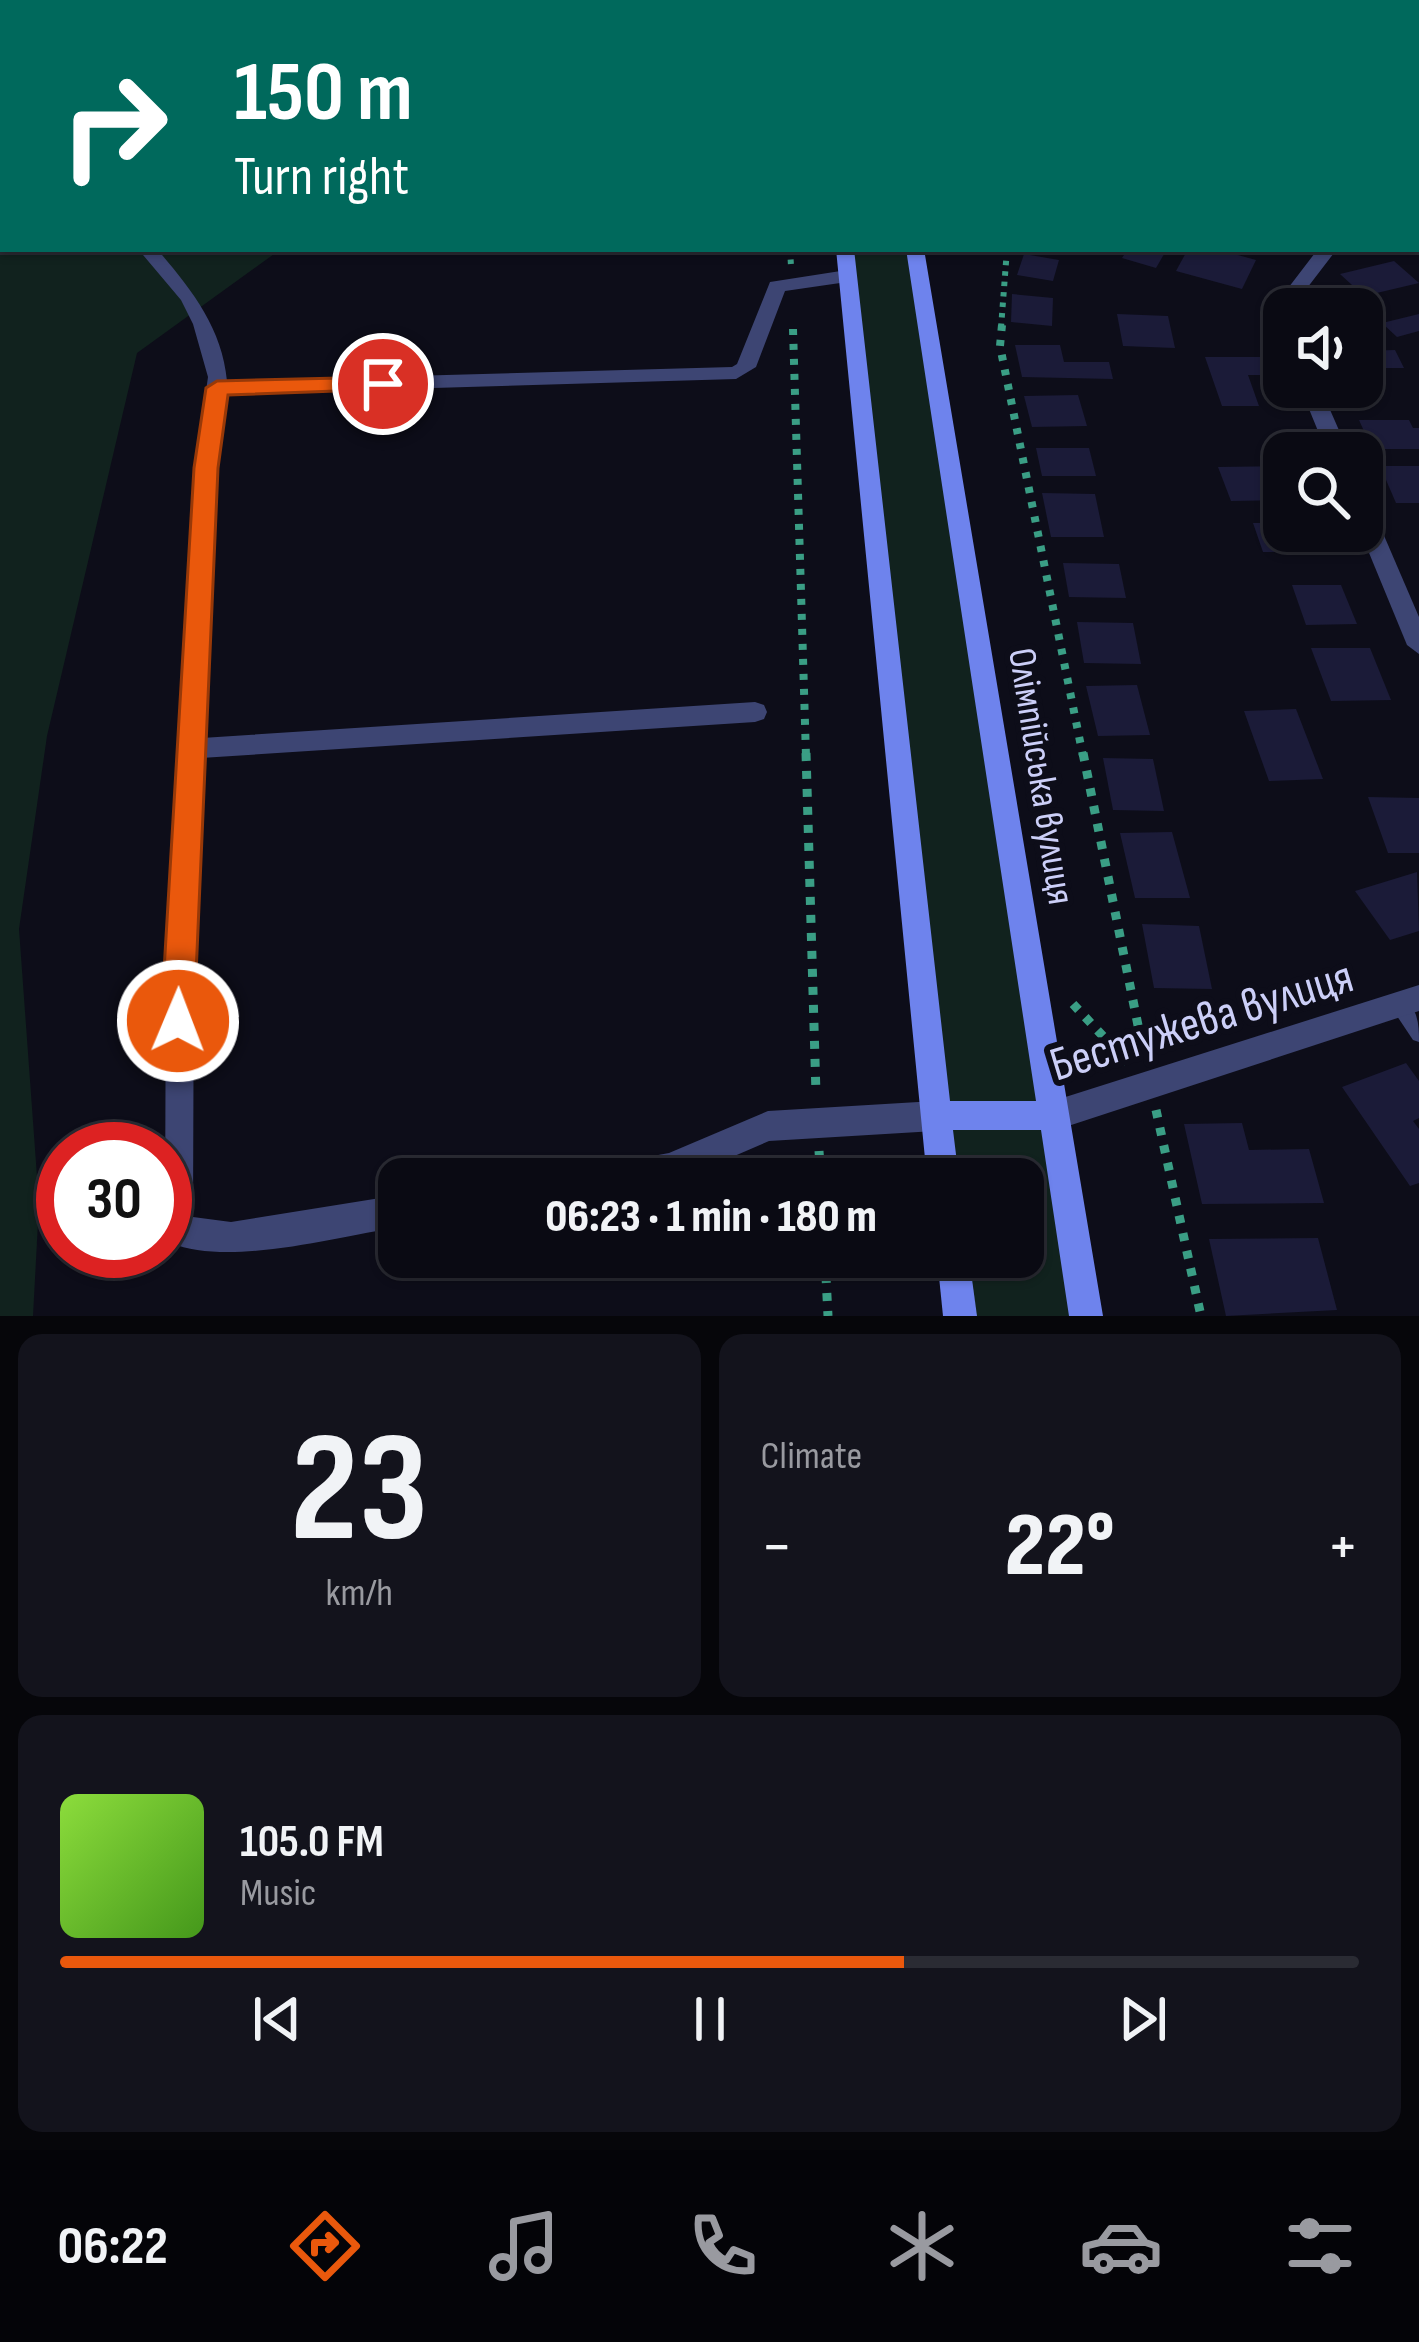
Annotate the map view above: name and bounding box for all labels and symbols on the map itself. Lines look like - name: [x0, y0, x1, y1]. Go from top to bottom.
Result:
- pin: [332, 333, 434, 435]
- street label: Олімпійська вулиця: [997, 645, 1084, 908]
- street label: Бестужева вулиця: [1043, 948, 1360, 1095]
- position arrow: [115, 958, 241, 1084]
- speed limit sign: 30: [36, 1122, 192, 1278]

